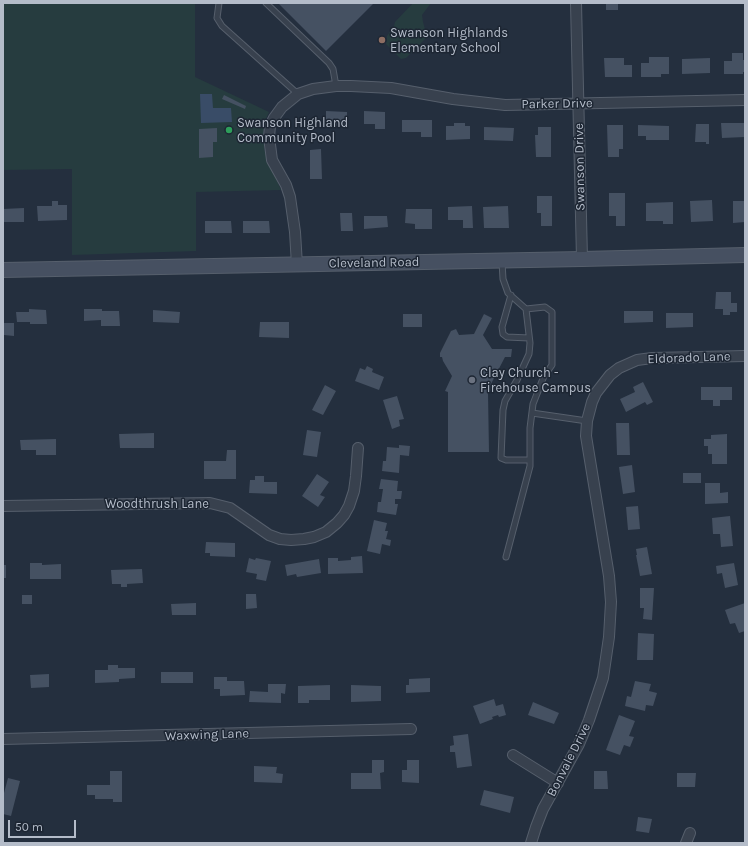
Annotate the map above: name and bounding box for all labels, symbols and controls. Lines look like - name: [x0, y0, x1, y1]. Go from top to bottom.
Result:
- place label: Swanson Highlands Elementary School: [390, 25, 508, 56]
- marker: Swanson Highlands Elementary School: [377, 35, 387, 45]
- street label: Parker Drive: [521, 96, 593, 112]
- place label: Swanson Highland Community Pool: [237, 115, 348, 146]
- street label: Swanson Drive: [571, 123, 589, 211]
- marker: Swanson Highland Community Pool: [224, 125, 234, 135]
- street label: Cleveland Road: [328, 254, 420, 272]
- street label: Eldorado Lane: [647, 349, 731, 367]
- place label: Clay Church - Firehouse Campus: [480, 365, 591, 396]
- marker: Clay Church - Firehouse Campus: [467, 375, 477, 385]
- street label: Woodthrush Lane: [105, 496, 209, 512]
- street label: Bonvale Drive: [544, 721, 594, 799]
- street label: Waxwing Lane: [165, 726, 249, 744]
- scale bar: [10, 812, 78, 838]
- text: 50 m: [15, 820, 43, 834]

